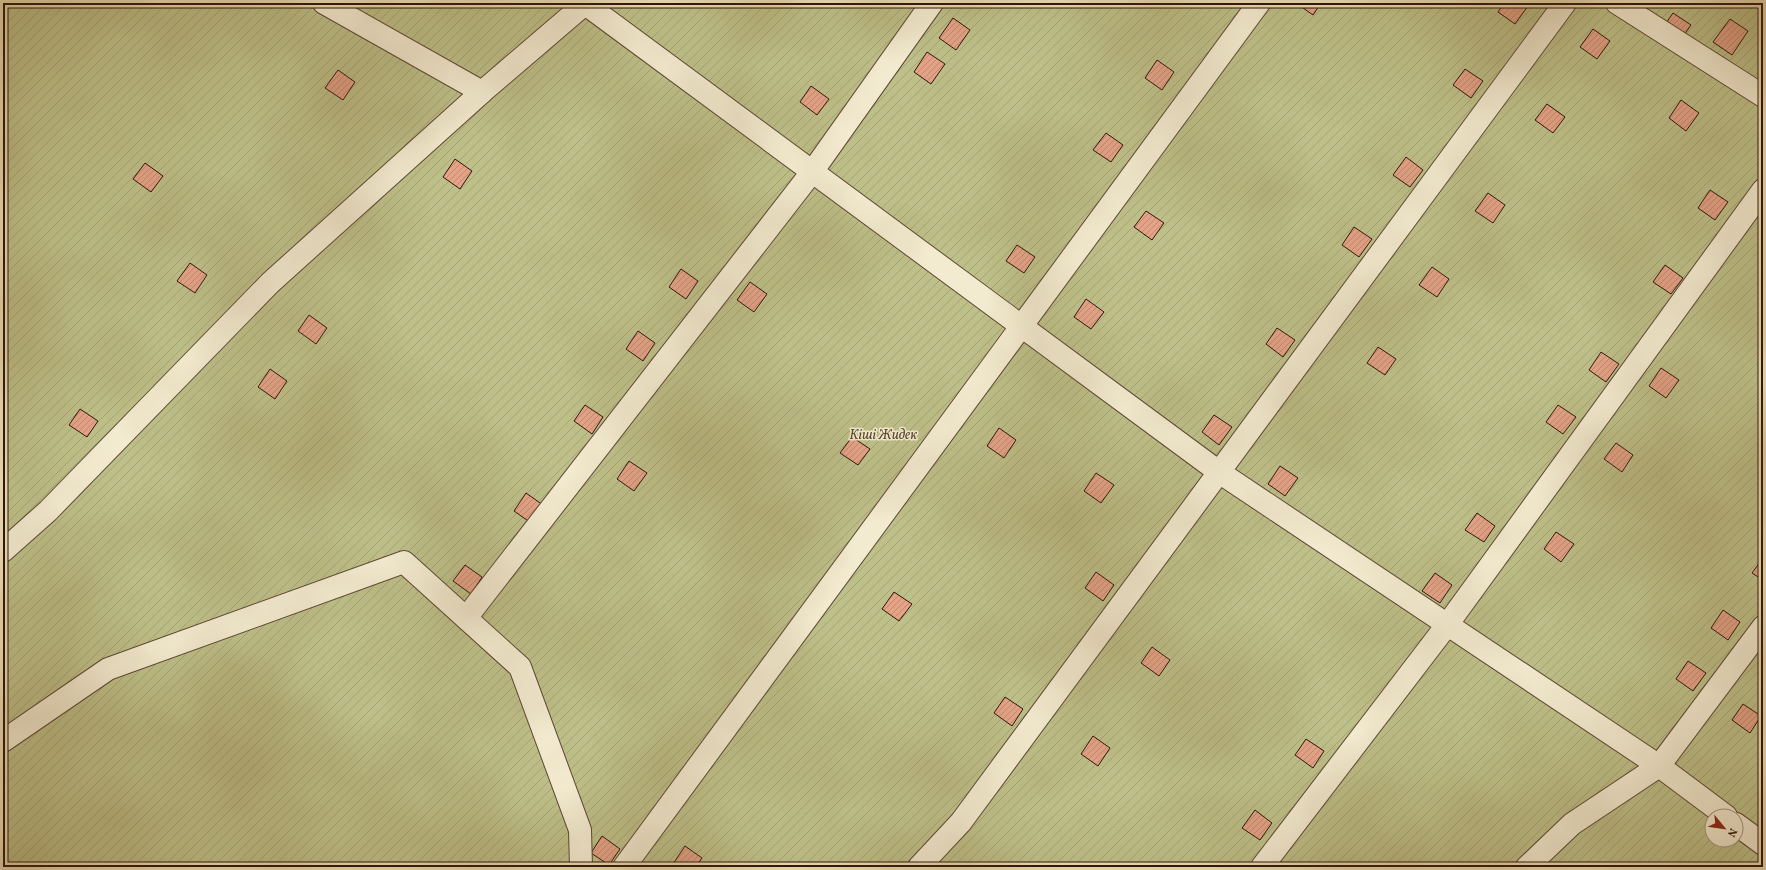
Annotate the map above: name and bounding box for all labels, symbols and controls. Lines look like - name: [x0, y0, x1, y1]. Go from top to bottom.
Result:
- park label: Кіші Жидек: [849, 426, 917, 445]
- north arrow: [1704, 808, 1744, 848]
- text: N: [1723, 825, 1740, 839]

